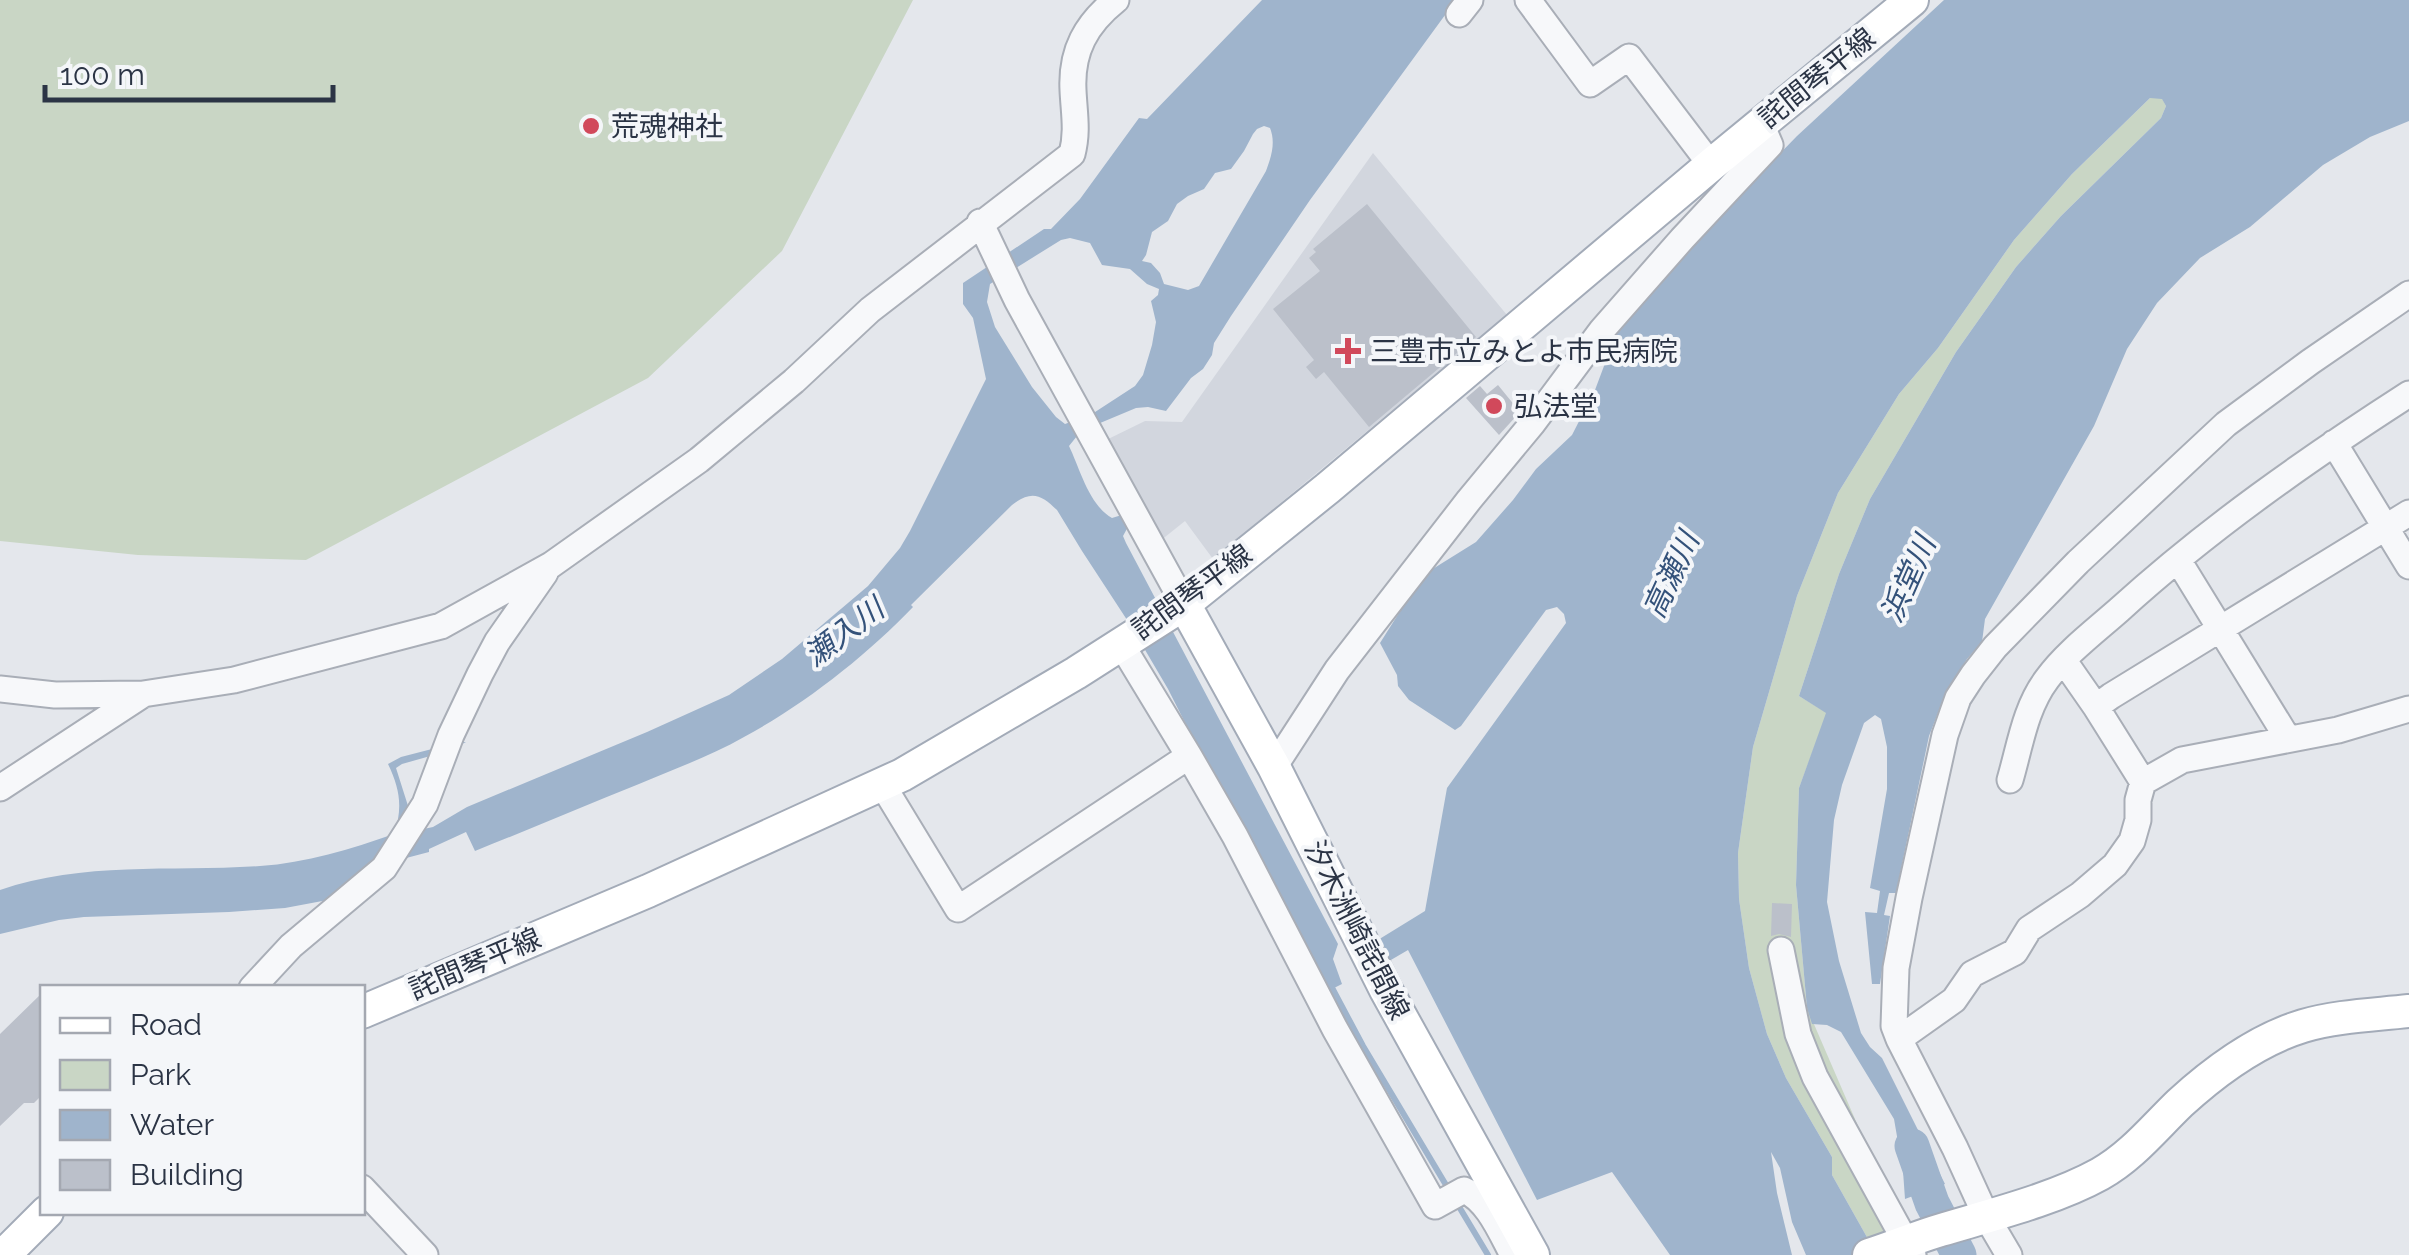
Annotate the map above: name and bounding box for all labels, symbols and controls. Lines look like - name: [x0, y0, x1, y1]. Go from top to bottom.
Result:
- street label: 詫間琴平線: [1752, 21, 1882, 135]
- scale bar: [45, 40, 332, 102]
- text: 100 m: [60, 57, 145, 92]
- place label: 荒魂神社: [611, 110, 723, 143]
- marker: 荒魂神社: [580, 115, 602, 137]
- place label: 三豊市立みとよ市民病院: [1370, 335, 1678, 368]
- marker: 三豊市立みとよ市民病院: [1335, 338, 1361, 364]
- place label: 弘法堂: [1514, 390, 1598, 423]
- marker: 弘法堂: [1483, 395, 1505, 417]
- water label: 高瀬川: [1636, 524, 1707, 623]
- water label: 浜堂川: [1874, 528, 1944, 627]
- street label: 詫間琴平線: [1126, 538, 1258, 646]
- water label: 瀬入川: [798, 589, 893, 673]
- street label: 汐木洲崎詫間線: [1298, 835, 1416, 1025]
- street label: 詫間琴平線: [404, 921, 546, 1007]
- legend: [40, 985, 365, 1215]
- text: Road: [130, 1007, 202, 1042]
- text: Park: [130, 1057, 191, 1092]
- text: Water: [130, 1107, 214, 1142]
- text: Building: [130, 1157, 244, 1192]

